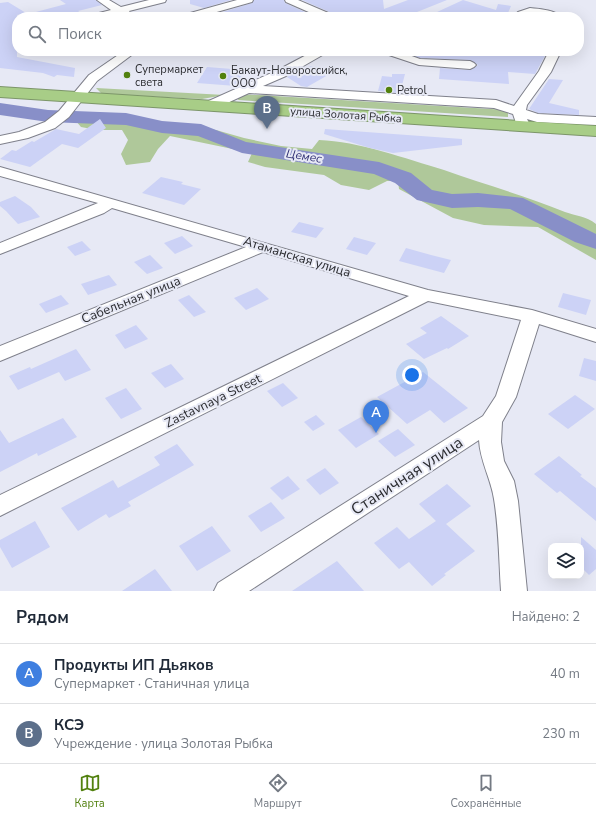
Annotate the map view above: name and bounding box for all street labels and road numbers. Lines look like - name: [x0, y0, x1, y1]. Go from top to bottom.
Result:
- street label: улица Золотая Рыбка: [290, 104, 402, 126]
- street label: Атаманская улица: [241, 232, 353, 282]
- street label: Сабельная улица: [79, 272, 183, 328]
- street label: Zastavnaya Street: [162, 370, 265, 432]
- street label: Станичная улица: [347, 432, 467, 520]

